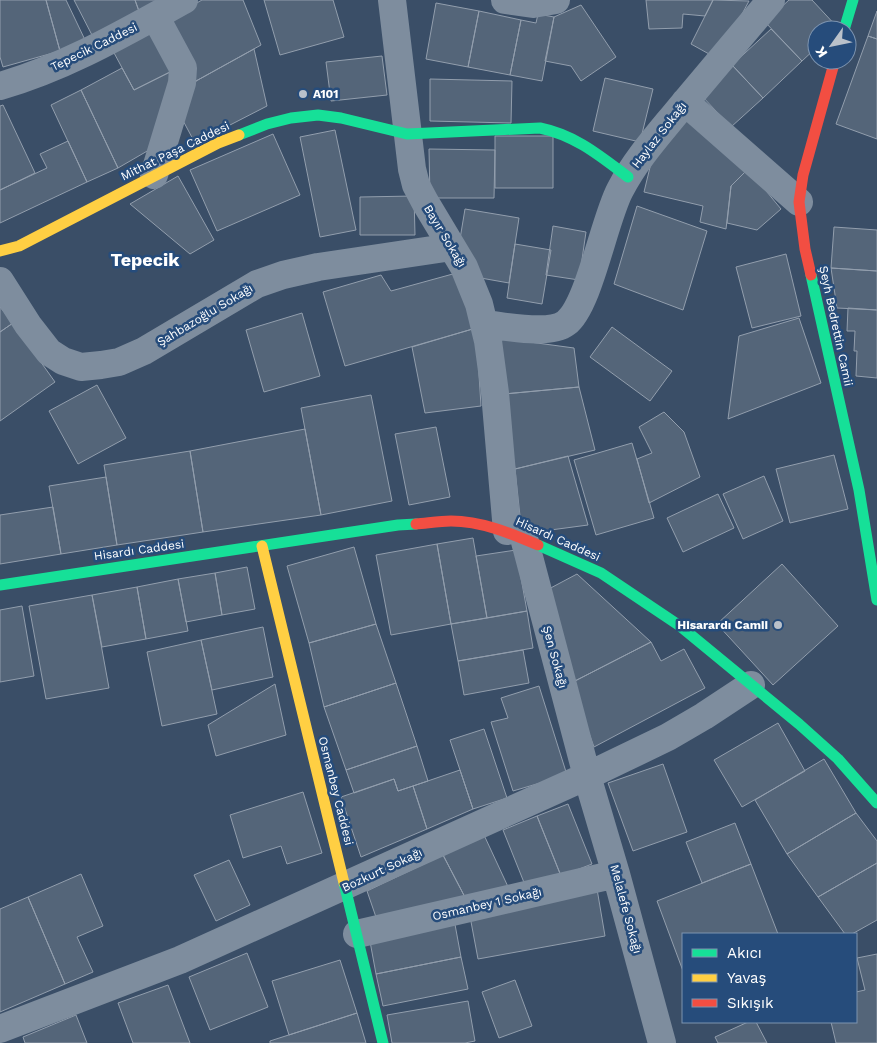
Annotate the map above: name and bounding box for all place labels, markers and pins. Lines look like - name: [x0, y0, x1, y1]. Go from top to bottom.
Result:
- place label: A101: [313, 87, 339, 101]
- marker: A101: [297, 88, 309, 100]
- place label: Hisarardı Camii: [677, 618, 768, 632]
- marker: Hisarardı Camii: [772, 619, 784, 631]

